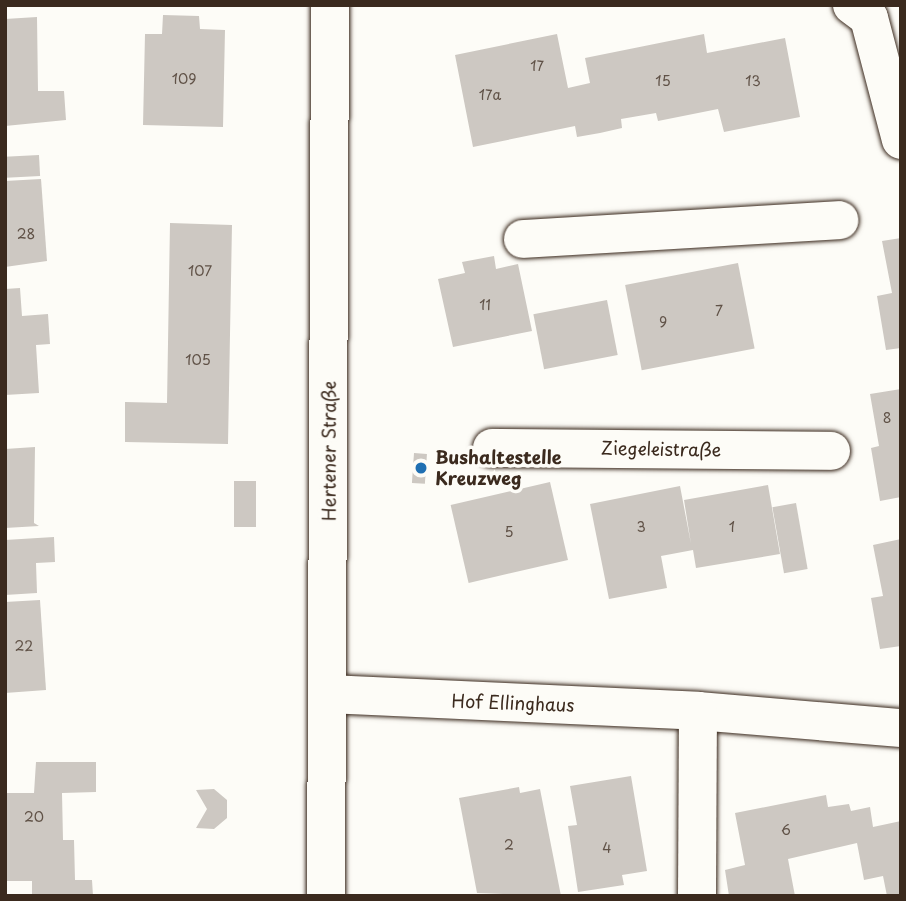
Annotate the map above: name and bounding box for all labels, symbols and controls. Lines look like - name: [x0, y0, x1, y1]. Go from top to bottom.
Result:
- house number: 17: [530, 58, 544, 74]
- house number: 109: [172, 71, 196, 87]
- house number: 15: [655, 73, 671, 89]
- house number: 13: [745, 73, 761, 89]
- house number: 17a: [479, 87, 501, 103]
- house number: 28: [17, 226, 35, 242]
- house number: 107: [188, 263, 212, 279]
- house number: 11: [479, 297, 491, 313]
- house number: 7: [715, 303, 723, 319]
- house number: 9: [659, 314, 667, 330]
- house number: 105: [185, 352, 211, 368]
- street label: Hertener Straße: [318, 380, 340, 522]
- house number: 8: [883, 410, 891, 426]
- street label: Ziegeleistraße: [601, 437, 721, 461]
- place label: Bushaltestelle Kreuzweg: [435, 447, 561, 490]
- marker: Bushaltestelle Kreuzweg: [413, 460, 429, 476]
- house number: 3: [636, 519, 646, 535]
- house number: 1: [729, 519, 735, 535]
- house number: 5: [504, 524, 514, 540]
- house number: 22: [15, 638, 33, 654]
- street label: Hof Ellinghaus: [451, 690, 575, 716]
- house number: 20: [24, 809, 44, 825]
- house number: 6: [781, 822, 791, 838]
- house number: 2: [504, 837, 514, 853]
- house number: 4: [602, 840, 612, 856]

